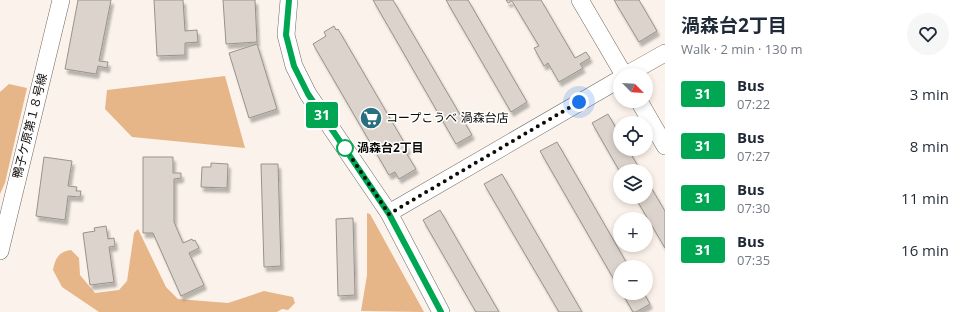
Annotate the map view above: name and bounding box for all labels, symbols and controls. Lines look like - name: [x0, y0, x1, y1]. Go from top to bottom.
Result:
- text: 渦森台2丁目: [681, 12, 787, 38]
- button: heart: [907, 13, 949, 55]
- text: Walk · 2 min · 130 m: [681, 40, 803, 58]
- north arrow: [613, 68, 653, 108]
- map controls: [613, 68, 653, 300]
- street label: 鴨子ケ原第１８号線: [8, 71, 51, 180]
- text: Bus: [737, 75, 764, 95]
- text: 31: [695, 84, 711, 103]
- text: 3 min: [910, 84, 949, 104]
- your location: [569, 92, 589, 112]
- text: 07:22: [737, 95, 770, 113]
- line badge: 31: [304, 102, 340, 128]
- text: 31: [314, 105, 330, 124]
- supermarket icon: コープこうべ 渦森台店: [358, 105, 384, 131]
- place label: コープこうべ 渦森台店: [386, 109, 508, 126]
- button: locate: [613, 116, 653, 156]
- text: Bus: [737, 127, 764, 147]
- text: 31: [695, 136, 711, 155]
- text: 8 min: [910, 136, 949, 156]
- marker: 渦森台2丁目: [336, 139, 354, 157]
- place label: 渦森台2丁目: [357, 139, 424, 156]
- text: 07:27: [737, 147, 770, 165]
- button: layers: [613, 164, 653, 204]
- text: Bus: [737, 179, 764, 199]
- text: 31: [695, 188, 711, 207]
- text: 11 min: [901, 188, 949, 208]
- text: 07:30: [737, 199, 770, 217]
- button: +: [613, 212, 653, 252]
- text: Bus: [737, 231, 764, 251]
- text: 31: [695, 240, 711, 259]
- text: 16 min: [901, 240, 949, 260]
- text: 07:35: [737, 251, 770, 269]
- button: −: [613, 260, 653, 300]

